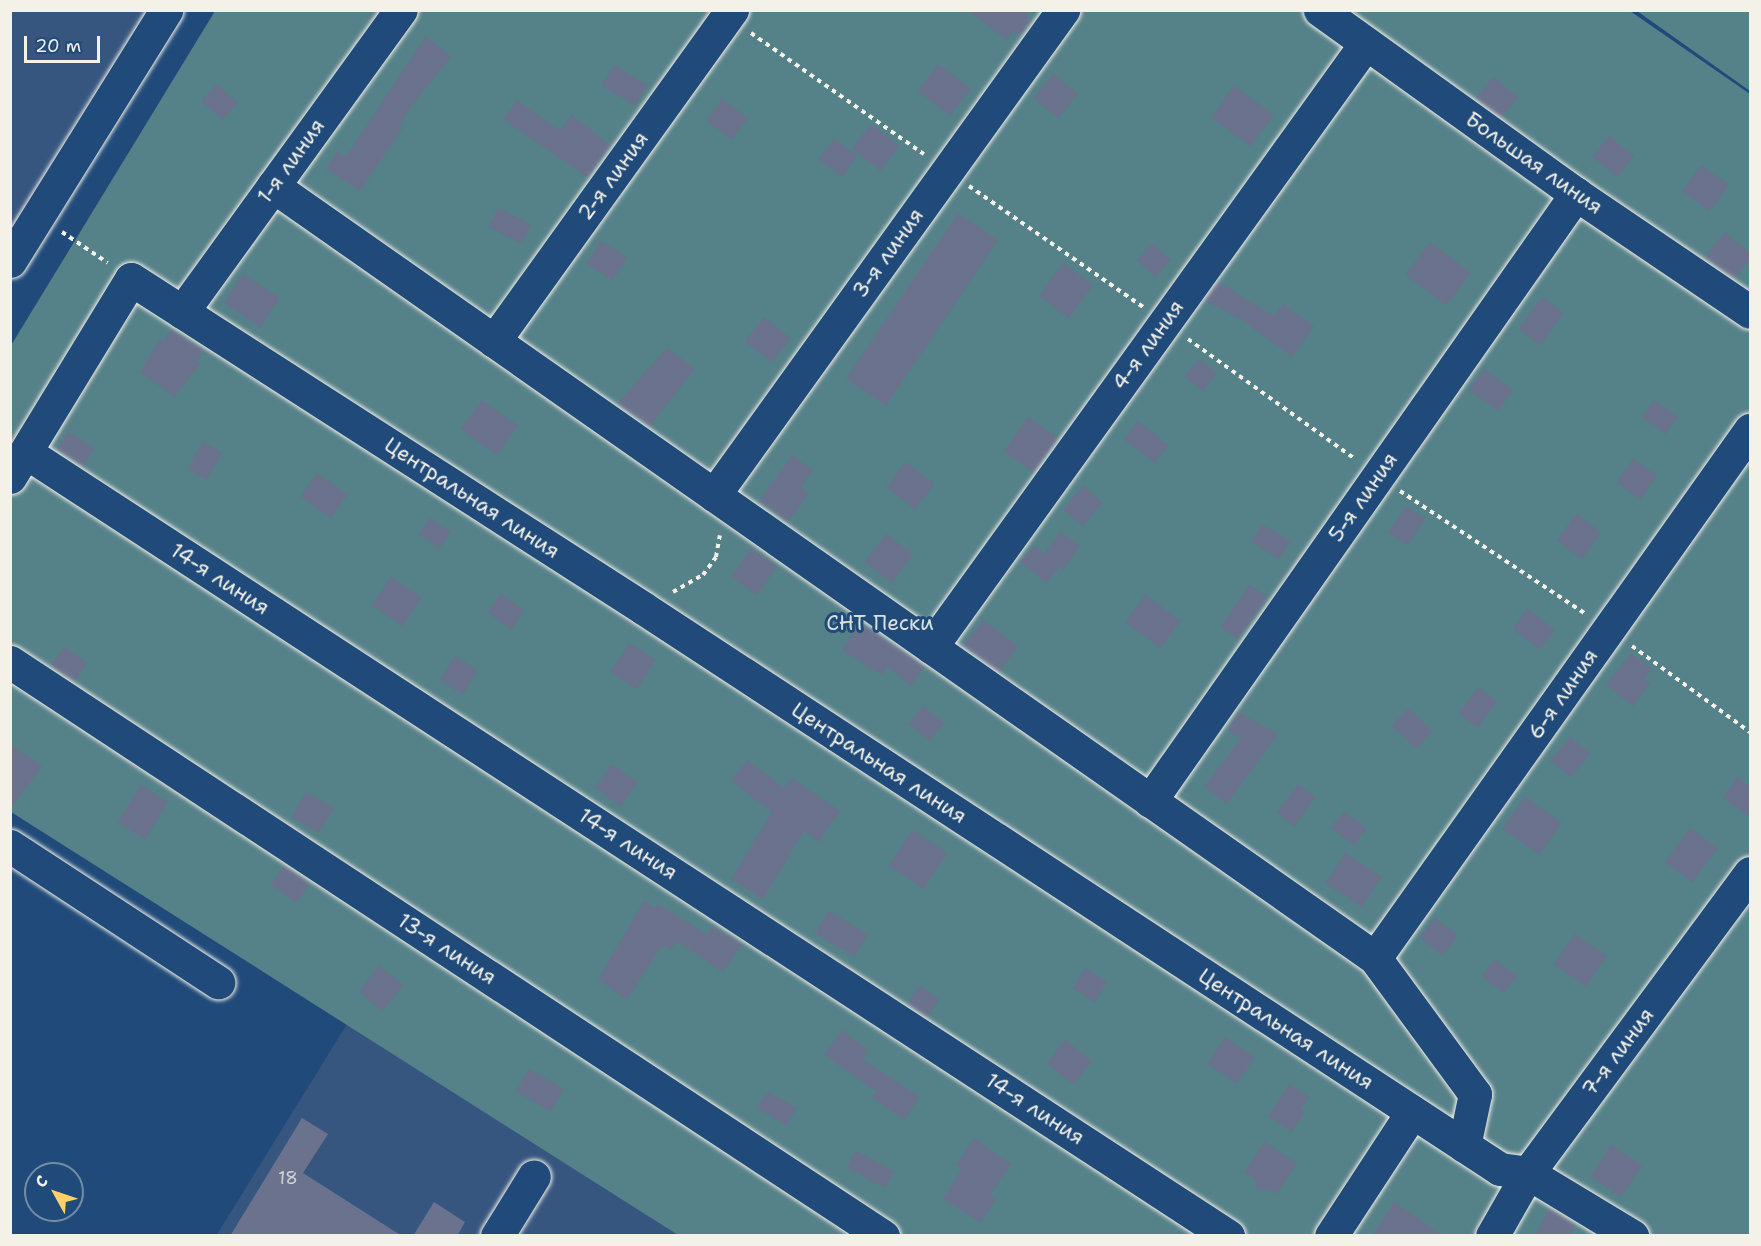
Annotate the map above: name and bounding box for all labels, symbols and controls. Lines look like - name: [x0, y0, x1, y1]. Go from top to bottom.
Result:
- scale bar: [27, 24, 104, 62]
- text: 20 m: [35, 34, 81, 58]
- street label: Большая линия: [1461, 106, 1607, 220]
- street label: 1-я линия: [252, 114, 330, 208]
- street label: 2-я линия: [572, 127, 654, 225]
- street label: 3-я линия: [847, 203, 929, 303]
- street label: 4-я линия: [1107, 295, 1189, 395]
- street label: Центральная линия: [380, 432, 564, 564]
- street label: 5-я линия: [1323, 448, 1403, 546]
- street label: 14-я линия: [166, 538, 274, 620]
- park label: СНТ Пески: [826, 610, 934, 636]
- street label: 6-я линия: [1523, 644, 1603, 744]
- street label: Центральная линия: [787, 697, 971, 829]
- street label: 14-я линия: [574, 803, 682, 885]
- street label: 13-я линия: [393, 908, 501, 990]
- street label: Центральная линия: [1194, 963, 1378, 1095]
- street label: 7-я линия: [1577, 1003, 1659, 1101]
- street label: 14-я линия: [981, 1068, 1089, 1150]
- north arrow: [24, 1162, 84, 1222]
- house number: 18: [278, 1167, 298, 1189]
- text: С: [30, 1171, 53, 1192]

